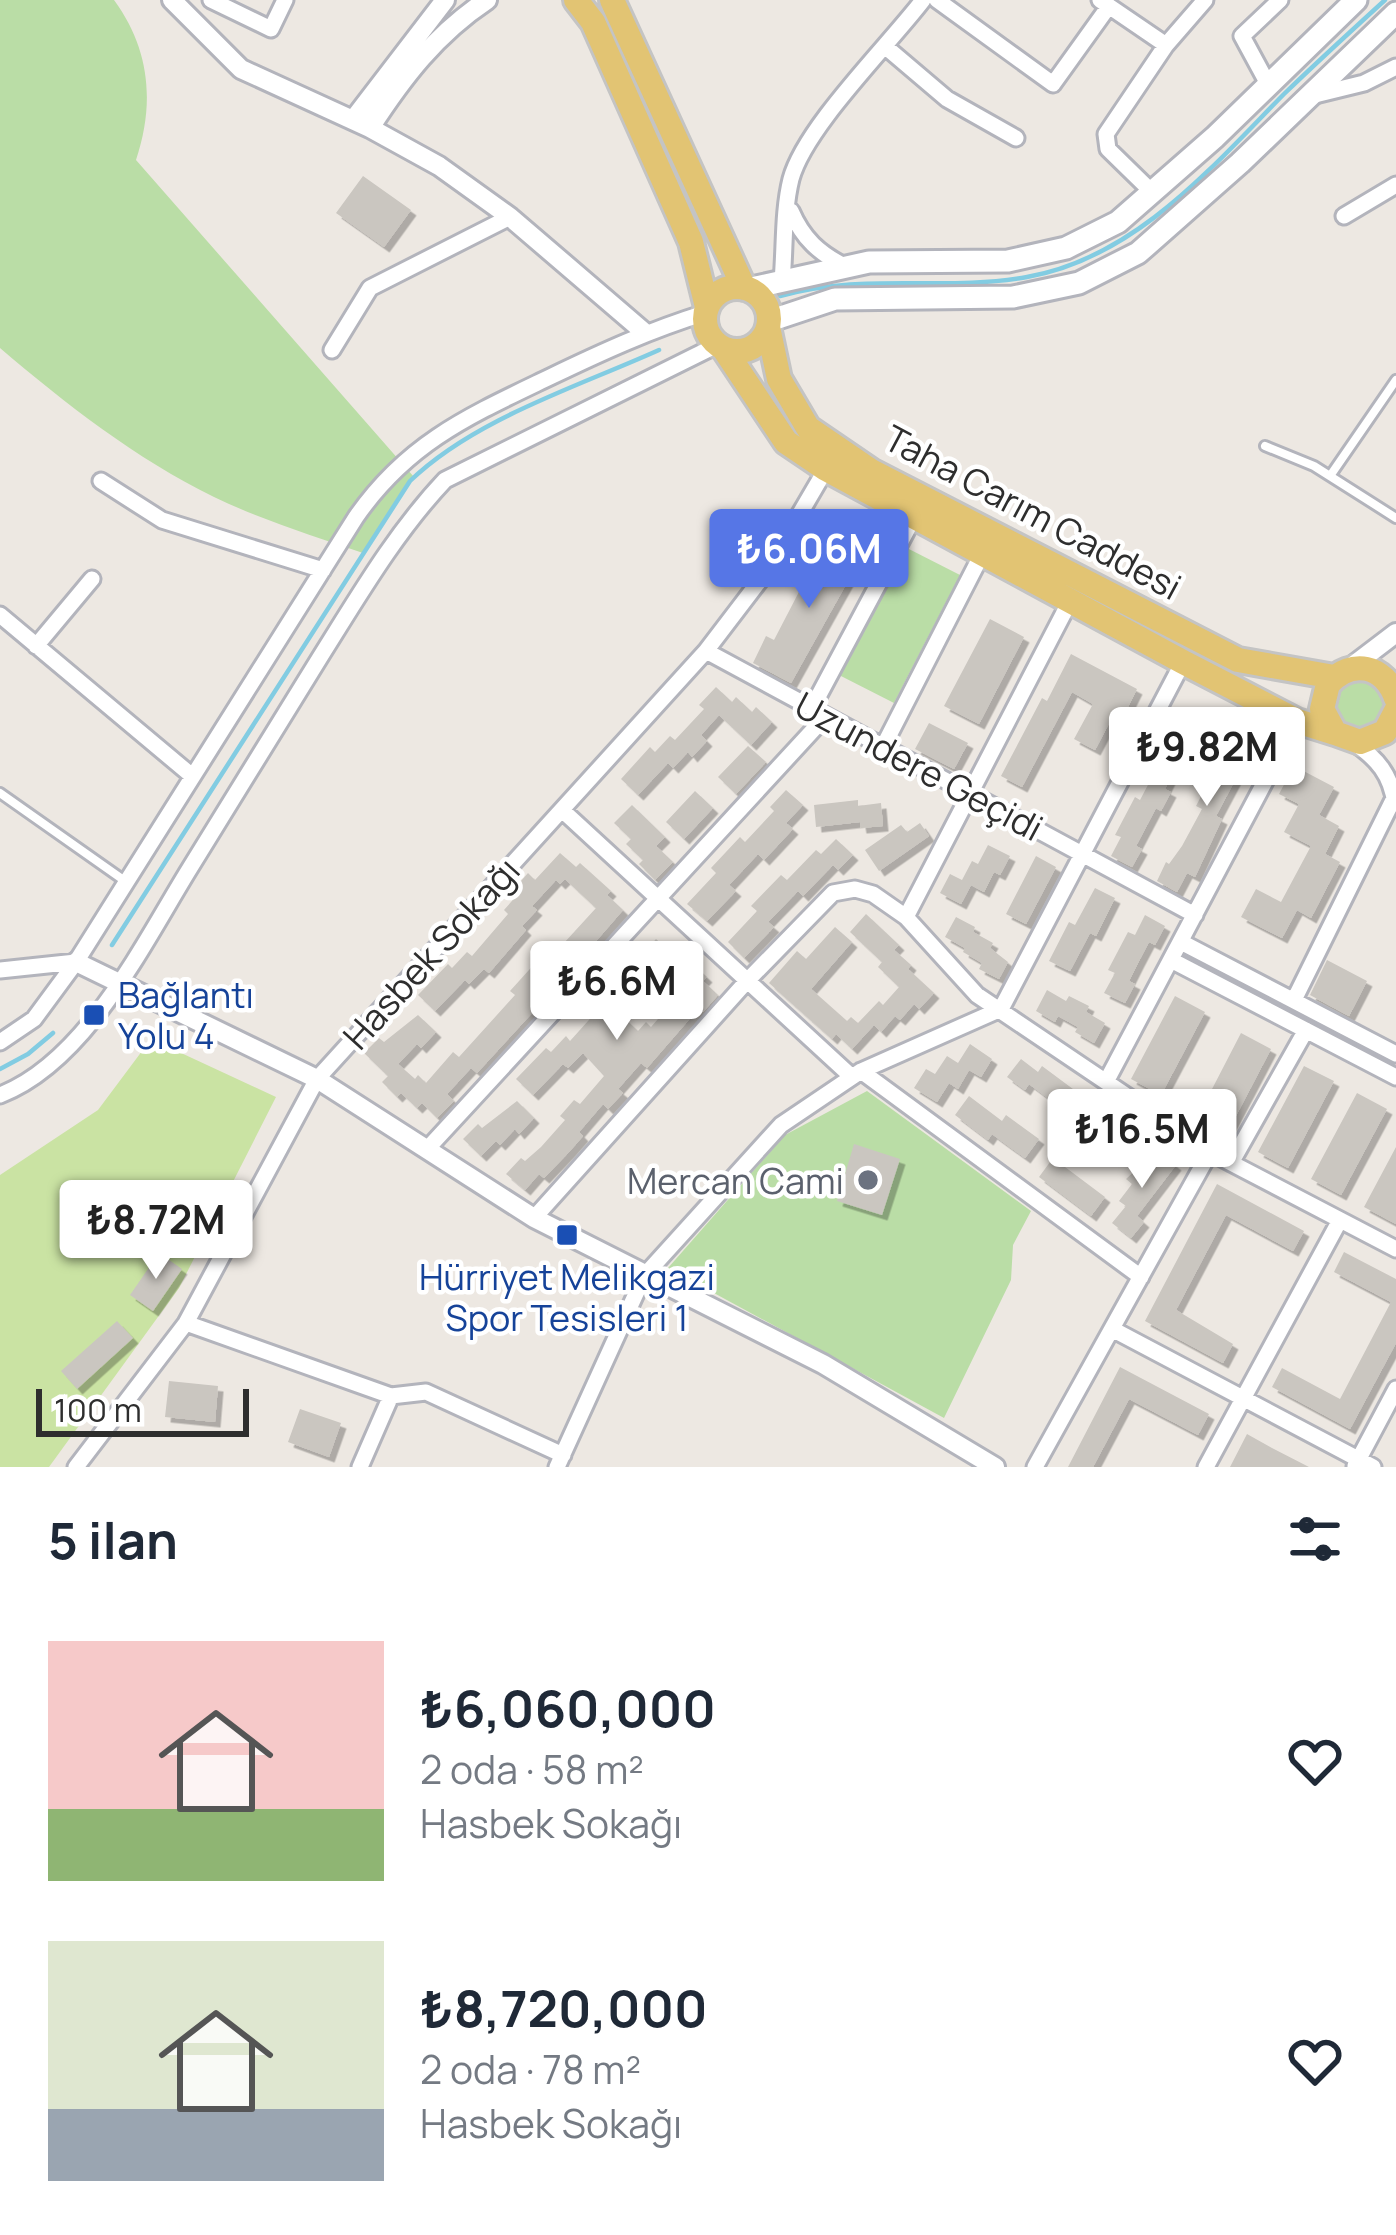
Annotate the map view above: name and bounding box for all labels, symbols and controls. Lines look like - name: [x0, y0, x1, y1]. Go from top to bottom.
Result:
- street label: Taha Carım Caddesi: [876, 413, 1190, 611]
- pin: ₺6.06M: [711, 509, 907, 611]
- text: ₺6.06M: [736, 521, 882, 575]
- street label: Uzundere Geçidi: [786, 680, 1052, 852]
- pin: ₺9.82M: [1109, 707, 1305, 809]
- text: ₺9.82M: [1136, 719, 1278, 773]
- street label: Hasbek Sokağı: [332, 847, 530, 1059]
- pin: ₺6.6M: [533, 941, 701, 1043]
- text: ₺6.6M: [557, 953, 677, 1007]
- place label: Bağlantı Yolu 4: [118, 970, 254, 1060]
- marker: Bağlantı Yolu 4: [81, 1002, 107, 1028]
- pin: ₺16.5M: [1044, 1089, 1240, 1191]
- text: ₺16.5M: [1074, 1101, 1210, 1155]
- place label: Mercan Cami: [627, 1156, 844, 1205]
- marker: Mercan Cami: [855, 1167, 881, 1193]
- pin: ₺8.72M: [58, 1180, 254, 1282]
- text: ₺8.72M: [87, 1192, 225, 1246]
- marker: Hürriyet Melikgazi Spor Tesisleri 1: [554, 1222, 580, 1248]
- place label: Hürriyet Melikgazi Spor Tesisleri 1: [419, 1252, 715, 1342]
- scale bar: [36, 1383, 249, 1436]
- text: 100 m: [54, 1387, 142, 1432]
- text: 5 ilan: [48, 1505, 178, 1574]
- icon: filters: [1282, 1506, 1348, 1572]
- text: ₺6,060,000: [420, 1673, 716, 1742]
- icon: home: [144, 1689, 288, 1833]
- icon: heart: [1282, 1728, 1348, 1794]
- text: 2 oda · 58 m²: [420, 1742, 644, 1796]
- text: Hasbek Sokağı: [420, 1796, 682, 1850]
- text: ₺8,720,000: [420, 1973, 708, 2042]
- icon: home: [144, 1989, 288, 2133]
- icon: heart: [1282, 2028, 1348, 2094]
- text: 2 oda · 78 m²: [420, 2042, 641, 2096]
- text: Hasbek Sokağı: [420, 2096, 682, 2150]

